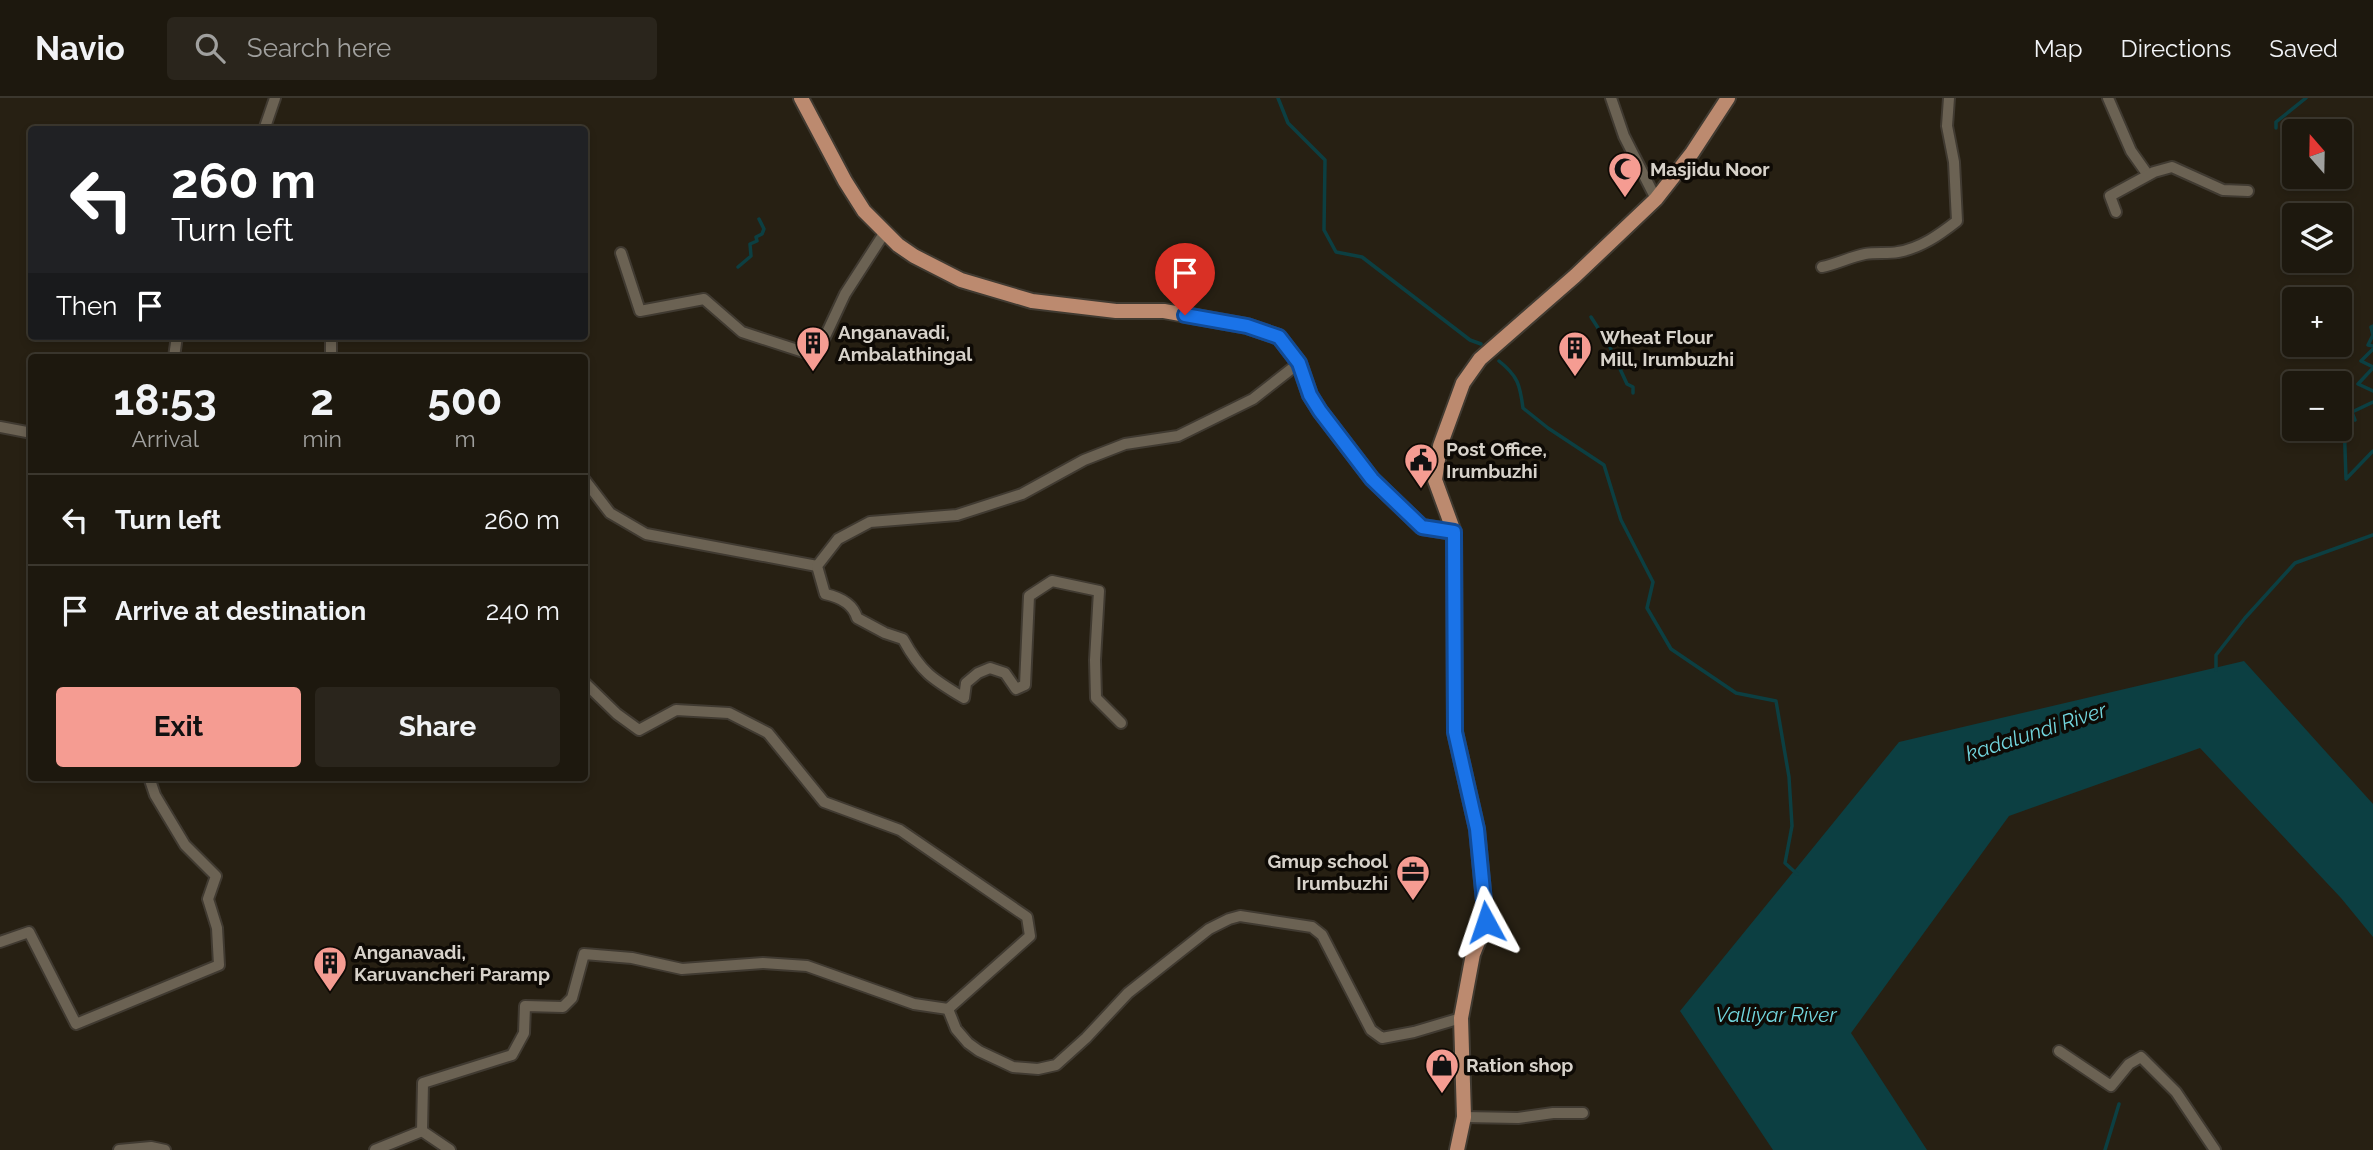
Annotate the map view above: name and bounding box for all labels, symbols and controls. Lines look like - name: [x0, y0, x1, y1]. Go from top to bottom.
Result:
- search box: [167, 17, 657, 80]
- text: Navio: [35, 29, 125, 68]
- icon: search: [191, 29, 229, 67]
- text: Search here: [247, 33, 391, 63]
- text: Map: [2034, 34, 2083, 63]
- text: Directions: [2121, 34, 2231, 63]
- text: Saved: [2269, 34, 2338, 63]
- north arrow: [2282, 119, 2352, 189]
- map controls: [2282, 119, 2352, 441]
- mosque icon: Masjidu Noor: [1606, 150, 1644, 199]
- text: 260 m: [171, 152, 316, 209]
- icon: left: [56, 154, 147, 245]
- place label: Masjidu Noor: [1650, 158, 1770, 180]
- button: layers: [2282, 203, 2352, 273]
- text: Turn left: [171, 211, 293, 248]
- pin: [1155, 243, 1215, 315]
- icon: arrive: [1166, 254, 1204, 292]
- icon: arrive: [131, 287, 169, 325]
- button: +: [2282, 287, 2352, 357]
- text: Then: [56, 291, 117, 321]
- place label: Anganavadi, Ambalathingal: [838, 321, 973, 365]
- building icon: Anganavadi, Ambalathingal: [794, 324, 832, 373]
- place label: Wheat Flour Mill, Irumbuzhi: [1600, 326, 1734, 370]
- building icon: Wheat Flour Mill, Irumbuzhi: [1556, 329, 1594, 378]
- button: −: [2282, 371, 2352, 441]
- text: 18:53: [114, 376, 217, 425]
- text: 2: [310, 376, 334, 425]
- text: 500: [428, 376, 502, 425]
- text: Arrival: [131, 425, 199, 452]
- text: min: [302, 425, 342, 452]
- text: m: [454, 425, 476, 452]
- place label: Post Office, Irumbuzhi: [1446, 438, 1547, 482]
- public building icon: Post Office, Irumbuzhi: [1402, 441, 1440, 490]
- icon: left: [56, 501, 94, 539]
- text: Turn left: [115, 505, 221, 535]
- text: 260 m: [484, 505, 560, 535]
- icon: arrive: [56, 592, 94, 630]
- text: Arrive at destination: [115, 596, 366, 626]
- text: 240 m: [486, 596, 560, 626]
- button: Exit: [56, 687, 301, 767]
- button: Share: [315, 687, 560, 767]
- water label: kadalundi River: [1962, 697, 2110, 766]
- place label: Gmup school Irumbuzhi: [1268, 850, 1389, 894]
- office icon: Gmup school Irumbuzhi: [1394, 853, 1432, 902]
- position arrow: [1449, 885, 1523, 959]
- place label: Anganavadi, Karuvancheri Paramp: [354, 941, 550, 985]
- building icon: Anganavadi, Karuvancheri Paramp: [311, 944, 349, 993]
- water label: Valliyar River: [1715, 1002, 1837, 1027]
- shop icon: Ration shop: [1423, 1046, 1461, 1095]
- place label: Ration shop: [1466, 1054, 1573, 1076]

